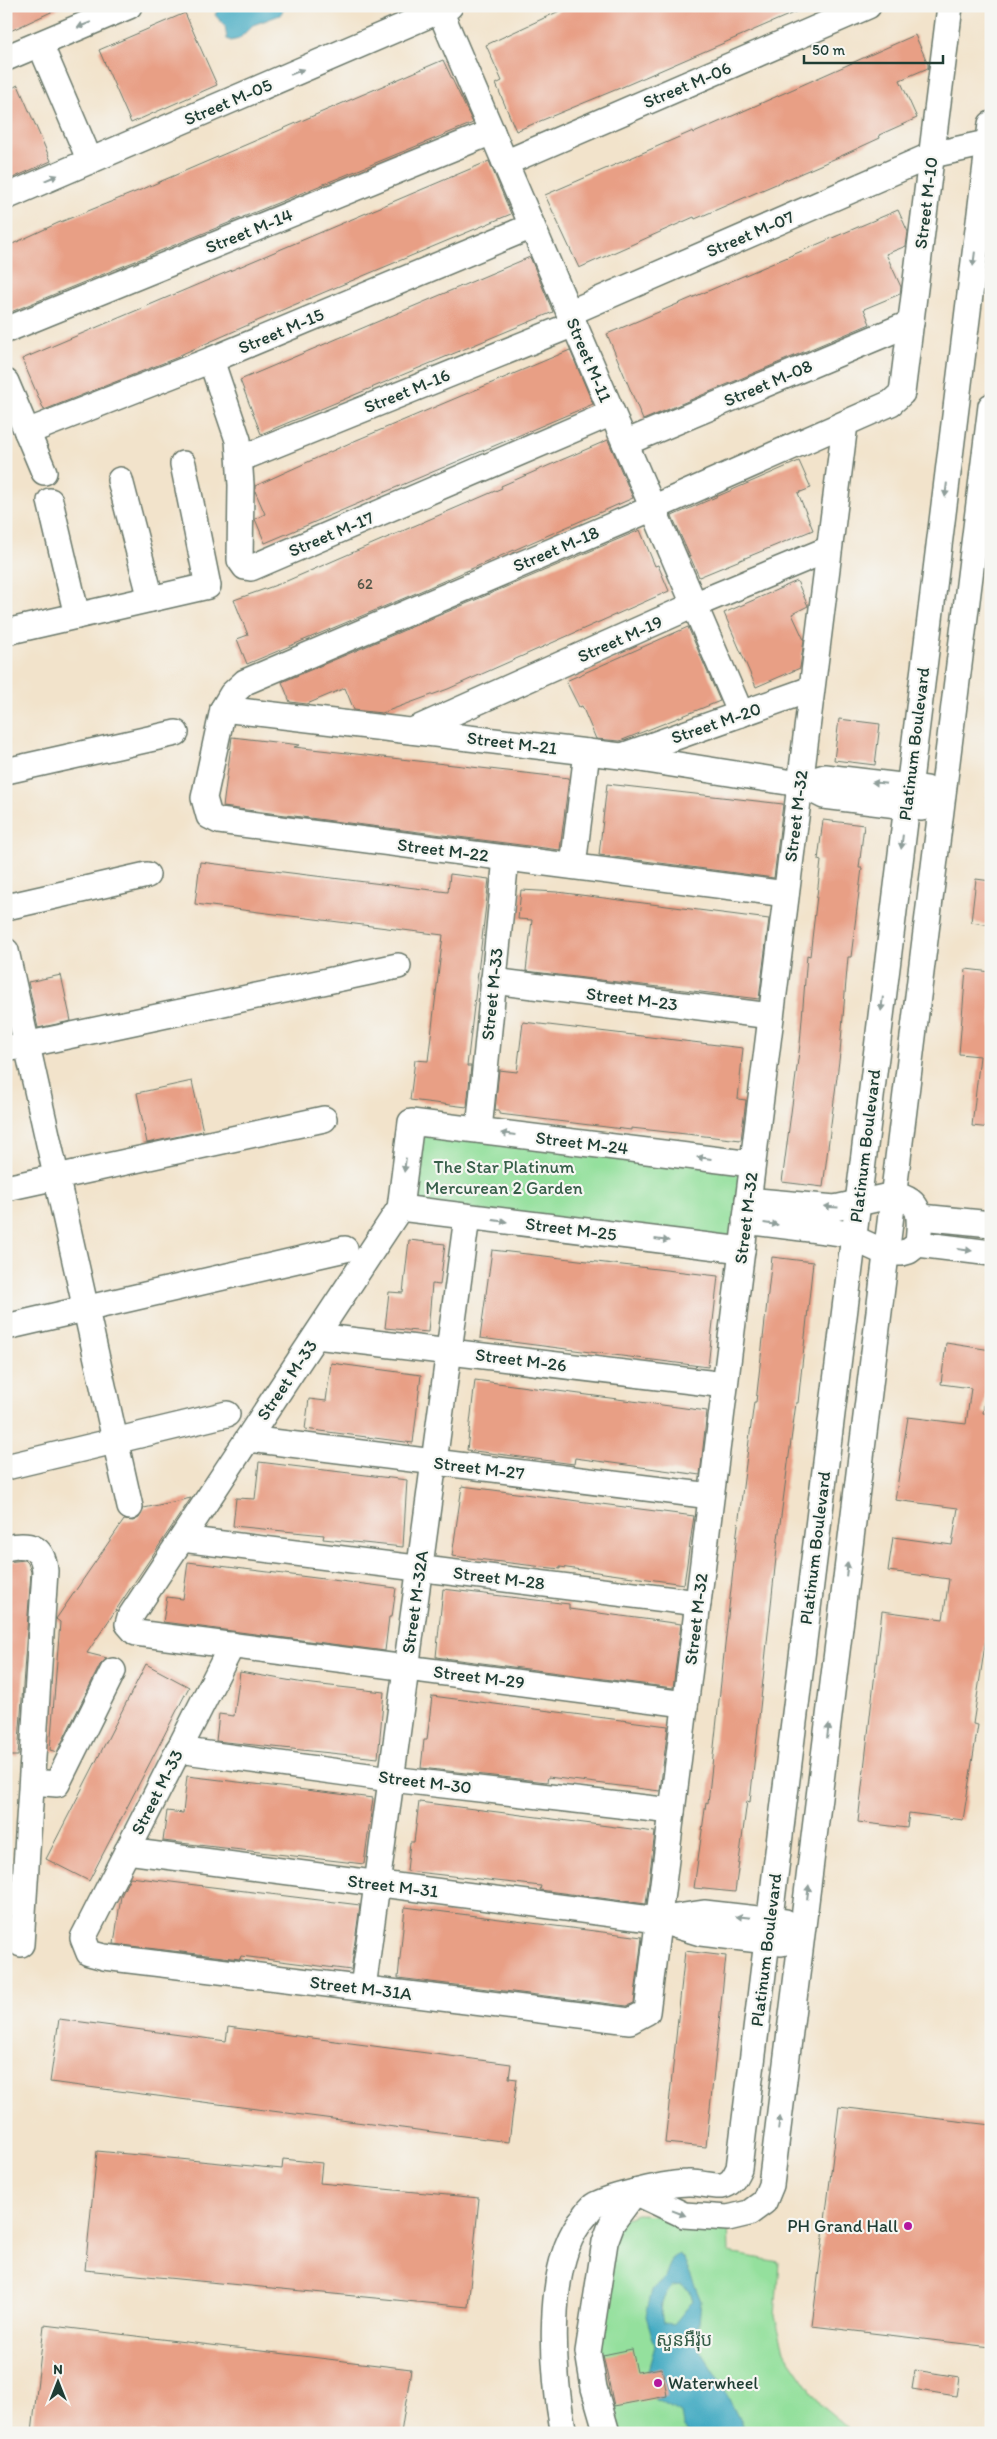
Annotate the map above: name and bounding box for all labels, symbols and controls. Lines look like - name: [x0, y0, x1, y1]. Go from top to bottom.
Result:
- one-way arrow: [77, 22, 91, 30]
- scale bar: [804, 32, 943, 64]
- text: 50 m: [812, 41, 845, 59]
- street label: Street M-06: [640, 57, 734, 113]
- one-way arrow: [290, 68, 304, 76]
- street label: Street M-05: [181, 74, 275, 130]
- street label: Street M-10: [909, 156, 943, 250]
- one-way arrow: [44, 174, 58, 182]
- street label: Street M-14: [202, 203, 296, 258]
- street label: Street M-07: [703, 206, 797, 262]
- one-way arrow: [970, 252, 978, 268]
- street label: Street M-15: [235, 303, 327, 359]
- street label: Street M-11: [561, 314, 617, 406]
- street label: Street M-08: [720, 354, 816, 411]
- street label: Street M-16: [361, 364, 453, 418]
- one-way arrow: [942, 482, 950, 498]
- street label: Street M-17: [285, 506, 377, 562]
- street label: Street M-18: [510, 521, 602, 577]
- house number: 62: [357, 575, 373, 593]
- street label: Street M-19: [574, 610, 666, 668]
- street label: Platinum Boulevard: [894, 666, 934, 822]
- street label: Street M-20: [668, 697, 764, 749]
- street label: Street M-21: [466, 727, 558, 759]
- street label: Street M-32: [779, 768, 813, 863]
- one-way arrow: [871, 779, 887, 787]
- street label: Street M-22: [396, 833, 490, 867]
- one-way arrow: [898, 835, 906, 851]
- street label: Street M-33: [476, 947, 508, 1041]
- street label: Street M-23: [585, 982, 679, 1016]
- one-way arrow: [878, 996, 886, 1012]
- street label: Platinum Boulevard: [845, 1068, 885, 1224]
- street label: Street M-24: [534, 1126, 630, 1160]
- one-way arrow: [500, 1130, 516, 1138]
- one-way arrow: [696, 1154, 712, 1162]
- park label: The Star Platinum Mercurean 2 Garden: [425, 1156, 583, 1199]
- one-way arrow: [401, 1157, 409, 1173]
- street label: Street M-32: [729, 1170, 763, 1265]
- one-way arrow: [823, 1203, 839, 1211]
- street label: Street M-25: [524, 1212, 618, 1246]
- one-way arrow: [493, 1217, 509, 1225]
- one-way arrow: [763, 1220, 779, 1228]
- one-way arrow: [654, 1237, 670, 1245]
- one-way arrow: [957, 1246, 973, 1254]
- street label: Street M-33: [252, 1335, 322, 1425]
- street label: Street M-26: [474, 1343, 568, 1377]
- street label: Street M-27: [432, 1452, 526, 1484]
- street label: Platinum Boulevard: [795, 1470, 835, 1626]
- street label: Street M-32A: [397, 1549, 433, 1655]
- street label: Street M-28: [452, 1561, 546, 1595]
- one-way arrow: [844, 1561, 852, 1577]
- street label: Street M-32: [679, 1571, 713, 1666]
- street label: Street M-29: [432, 1660, 526, 1694]
- one-way arrow: [824, 1722, 832, 1738]
- street label: Street M-33: [126, 1746, 188, 1838]
- street label: Street M-30: [377, 1765, 473, 1799]
- street label: Street M-31: [346, 1870, 440, 1902]
- street label: Platinum Boulevard: [746, 1872, 786, 2028]
- one-way arrow: [804, 1884, 812, 1900]
- one-way arrow: [734, 1913, 750, 1921]
- street label: Street M-31A: [309, 1971, 414, 2005]
- one-way arrow: [775, 2114, 783, 2130]
- one-way arrow: [672, 2209, 687, 2217]
- place label: PH Grand Hall: [787, 2215, 898, 2237]
- marker: PH Grand Hall: [902, 2220, 914, 2232]
- park label: សួនអឺរ៉ុប: [656, 2329, 712, 2352]
- north arrow: [32, 2356, 82, 2406]
- text: N: [53, 2361, 63, 2378]
- place label: Waterwheel: [668, 2372, 758, 2394]
- marker: Waterwheel: [652, 2377, 664, 2389]

